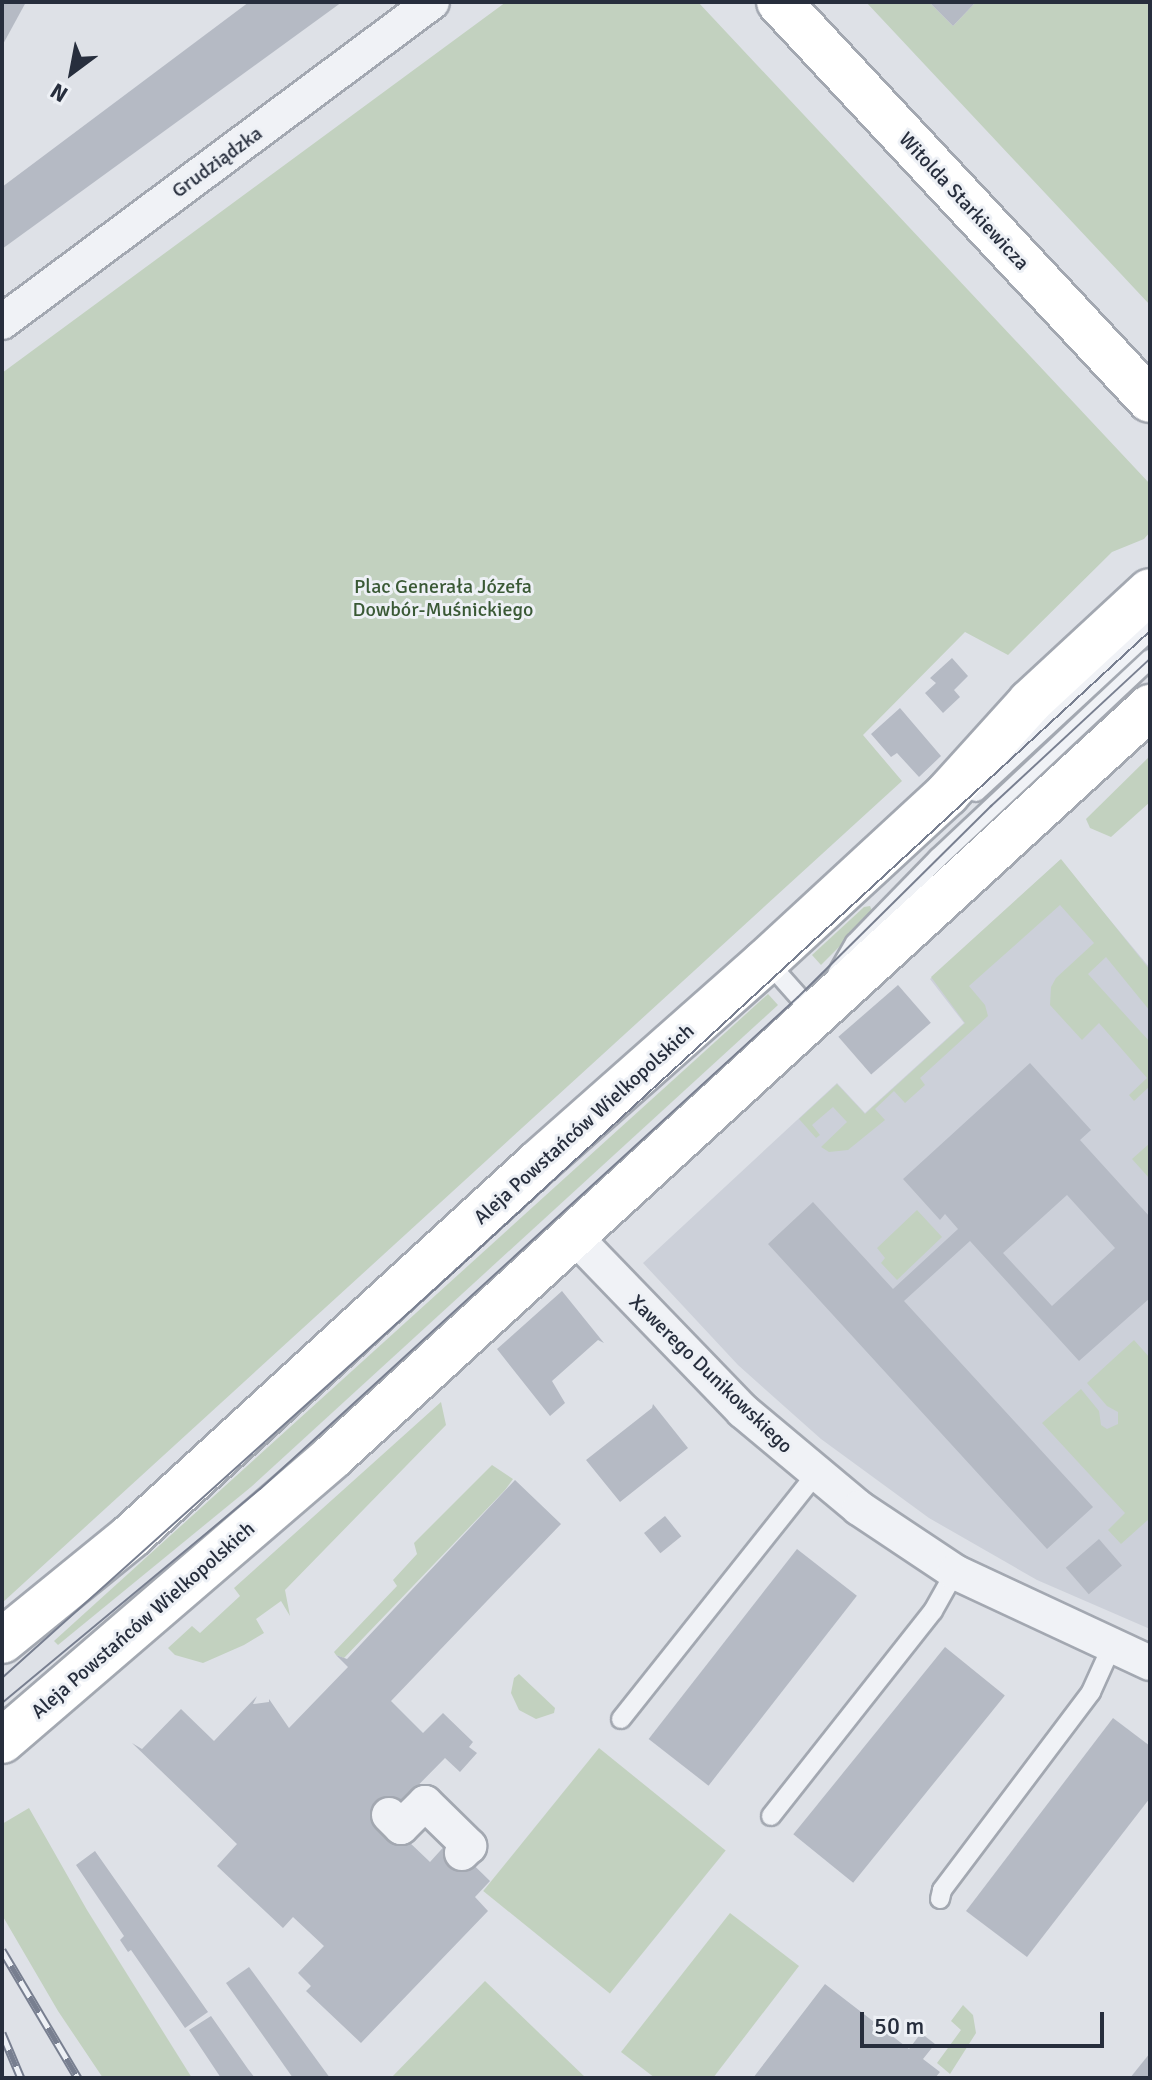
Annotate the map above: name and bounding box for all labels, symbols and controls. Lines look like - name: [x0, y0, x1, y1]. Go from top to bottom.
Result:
- north arrow: [32, 32, 112, 112]
- text: N: [45, 77, 73, 108]
- street label: Grudziądzka: [167, 121, 267, 203]
- street label: Witolda Starkiewicza: [894, 127, 1034, 275]
- park label: Plac Generała Józefa Dowbór-Muśnickiego: [353, 574, 533, 621]
- street label: Aleja Powstańców Wielkopolskich: [469, 1019, 699, 1229]
- street label: Xawerego Dunikowskiego: [624, 1290, 798, 1458]
- street label: Aleja Powstańców Wielkopolskich: [26, 1516, 260, 1724]
- scale bar: [864, 1996, 1108, 2046]
- text: 50 m: [874, 2011, 924, 2041]

